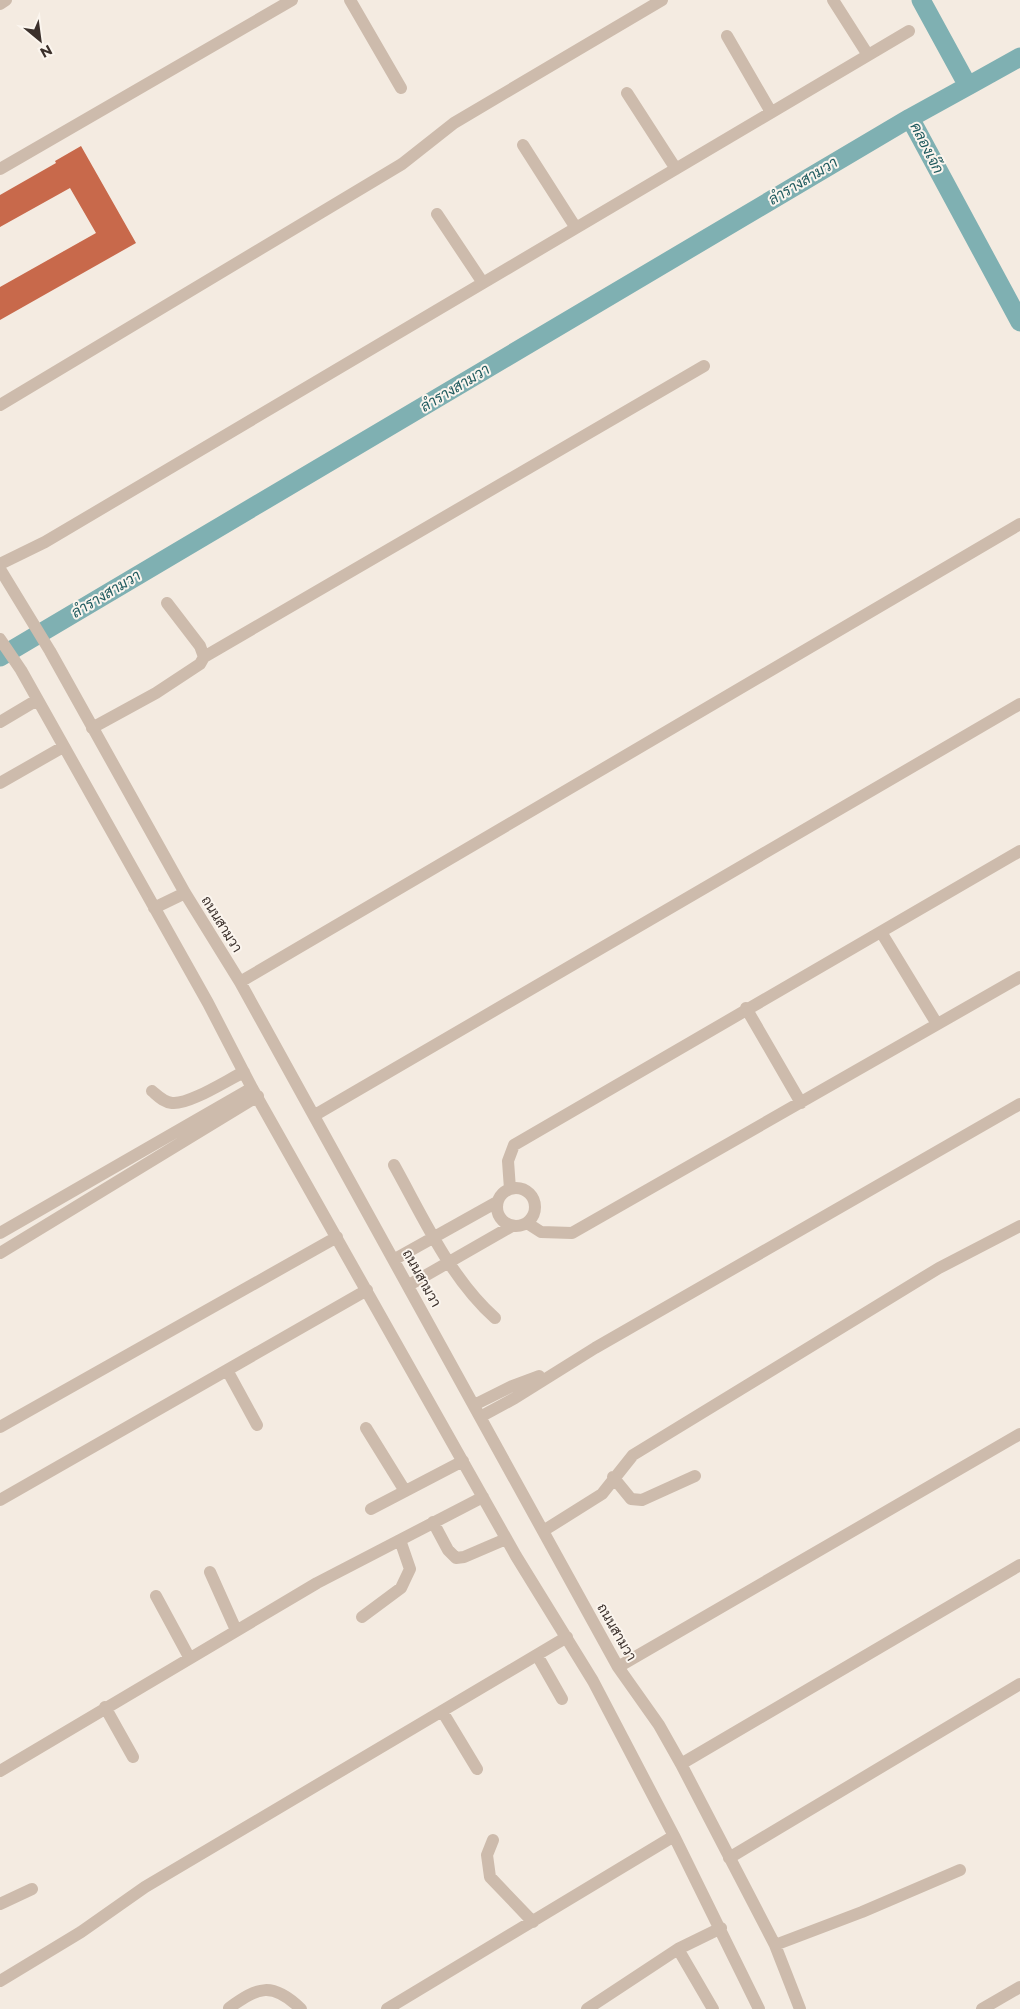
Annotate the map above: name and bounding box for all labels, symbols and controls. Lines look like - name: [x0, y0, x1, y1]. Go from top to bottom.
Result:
- north arrow: [15, 15, 65, 65]
- text: N: [37, 41, 56, 62]
- water label: คลองเจ๊ก: [906, 119, 948, 177]
- water label: ลำรางสามวา: [765, 152, 841, 209]
- water label: ลำรางสามวา: [417, 359, 493, 416]
- water label: ลำรางสามวา: [68, 565, 144, 622]
- street label: ถนนสามวา: [198, 892, 246, 956]
- street label: ถนนสามวา: [399, 1246, 445, 1310]
- street label: ถนนสามวา: [593, 1600, 641, 1664]

